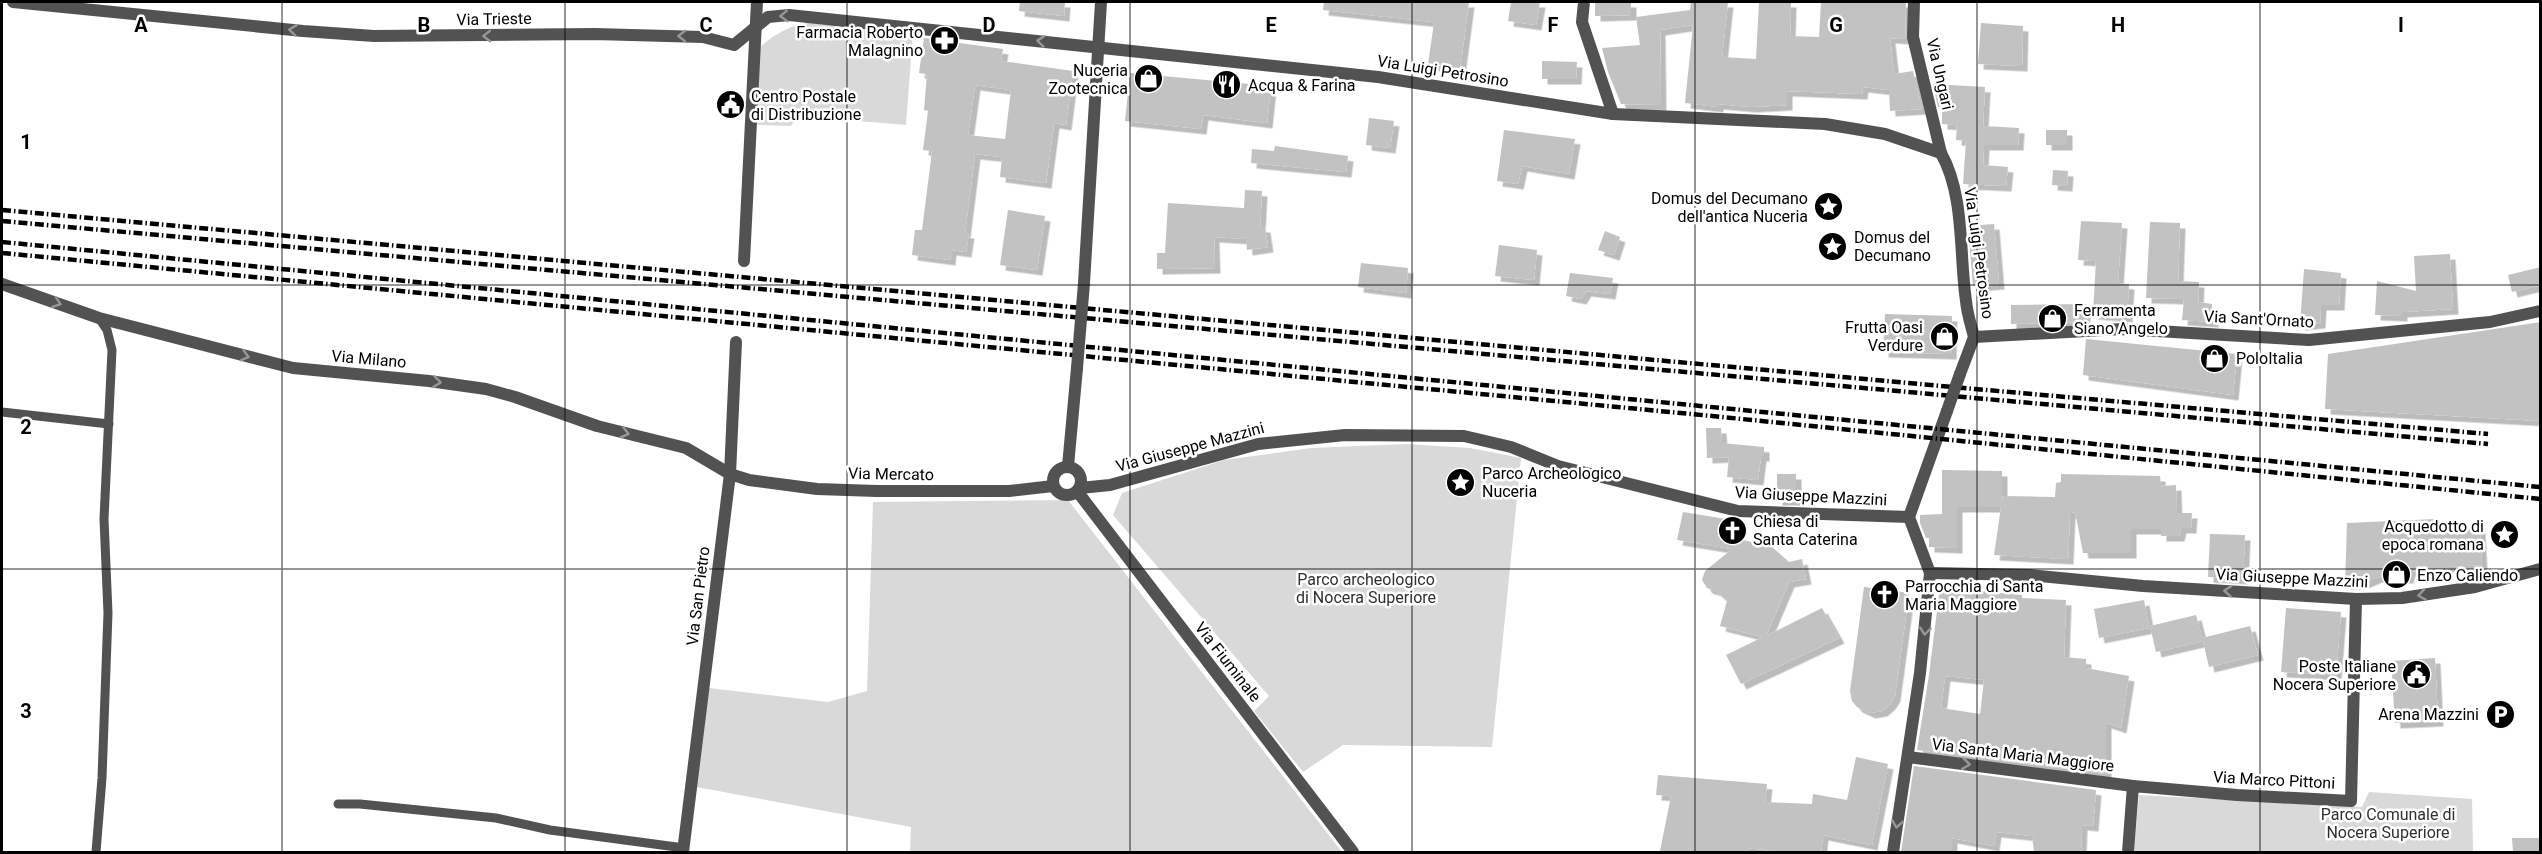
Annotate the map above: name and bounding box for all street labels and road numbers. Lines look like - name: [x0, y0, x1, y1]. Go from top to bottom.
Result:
- street label: Via Trieste: [456, 9, 532, 29]
- street label: Via Ungari: [1923, 36, 1957, 112]
- street label: Via Luigi Petrosino: [1376, 51, 1510, 91]
- street label: Via Luigi Petrosino: [1960, 186, 1998, 320]
- street label: Via Sant'Ornato: [2204, 307, 2314, 331]
- street label: Via Milano: [331, 346, 407, 372]
- street label: Via Giuseppe Mazzini: [1114, 418, 1266, 476]
- street label: Via Mercato: [848, 464, 934, 484]
- street label: Via Giuseppe Mazzini: [1734, 483, 1888, 509]
- street label: Via San Pietro: [682, 545, 714, 647]
- street label: Via Giuseppe Mazzini: [2215, 565, 2369, 591]
- street label: Via Fiuminale: [1191, 618, 1265, 706]
- street label: Via Santa Maria Maggiore: [1931, 734, 2115, 776]
- street label: Via Marco Pittoni: [2212, 767, 2336, 793]

